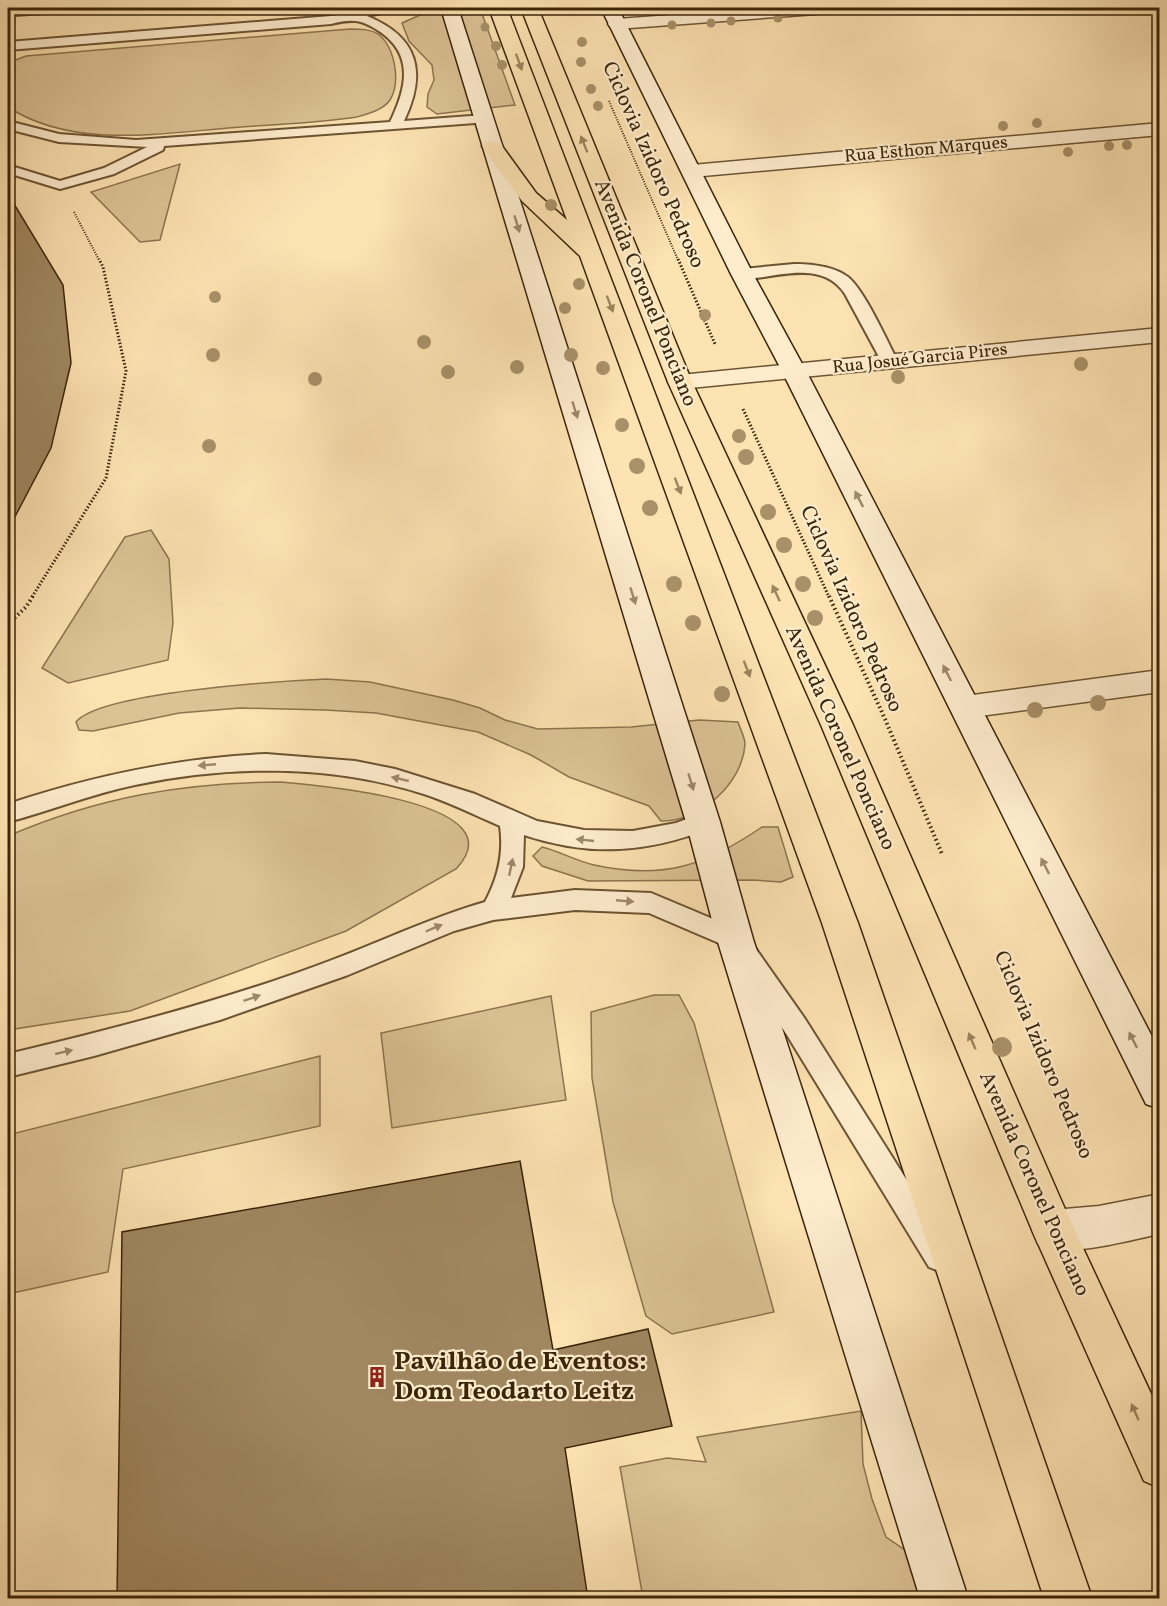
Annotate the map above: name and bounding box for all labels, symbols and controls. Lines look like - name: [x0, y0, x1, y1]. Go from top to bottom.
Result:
- one-way arrow: [515, 53, 524, 71]
- street label: Ciclovia Izidoro Pedroso: [594, 57, 712, 273]
- street label: Rua Esthon Marques: [843, 130, 1009, 170]
- one-way arrow: [579, 135, 588, 153]
- street label: Avenida Coronel Ponciano: [586, 175, 704, 411]
- one-way arrow: [512, 215, 522, 233]
- one-way arrow: [605, 295, 615, 313]
- street label: Rua Josué Garcia Pires: [831, 337, 1009, 381]
- one-way arrow: [571, 401, 580, 419]
- one-way arrow: [674, 478, 684, 496]
- one-way arrow: [854, 491, 864, 508]
- street label: Ciclovia Izidoro Pedroso: [792, 501, 910, 717]
- one-way arrow: [772, 585, 781, 602]
- one-way arrow: [629, 587, 638, 605]
- street label: Avenida Coronel Ponciano: [777, 621, 903, 855]
- one-way arrow: [743, 660, 752, 678]
- one-way arrow: [942, 665, 952, 682]
- one-way arrow: [197, 760, 216, 770]
- one-way arrow: [687, 773, 696, 791]
- one-way arrow: [390, 774, 409, 783]
- one-way arrow: [575, 835, 594, 845]
- one-way arrow: [507, 857, 516, 876]
- one-way arrow: [1040, 857, 1050, 874]
- one-way arrow: [616, 896, 635, 906]
- one-way arrow: [425, 923, 443, 933]
- street label: Ciclovia Izidoro Pedroso: [986, 947, 1100, 1163]
- one-way arrow: [243, 992, 261, 1002]
- one-way arrow: [1128, 1031, 1138, 1048]
- one-way arrow: [967, 1033, 976, 1050]
- one-way arrow: [55, 1047, 74, 1057]
- street label: Avenida Coronel Ponciano: [971, 1067, 1097, 1301]
- place label: Pavilhão de Eventos: Dom Teodarto Leitz: [394, 1344, 647, 1410]
- building icon: Pavilhão de Eventos: Dom Teodarto Leitz: [365, 1365, 389, 1389]
- one-way arrow: [1131, 1403, 1140, 1420]

